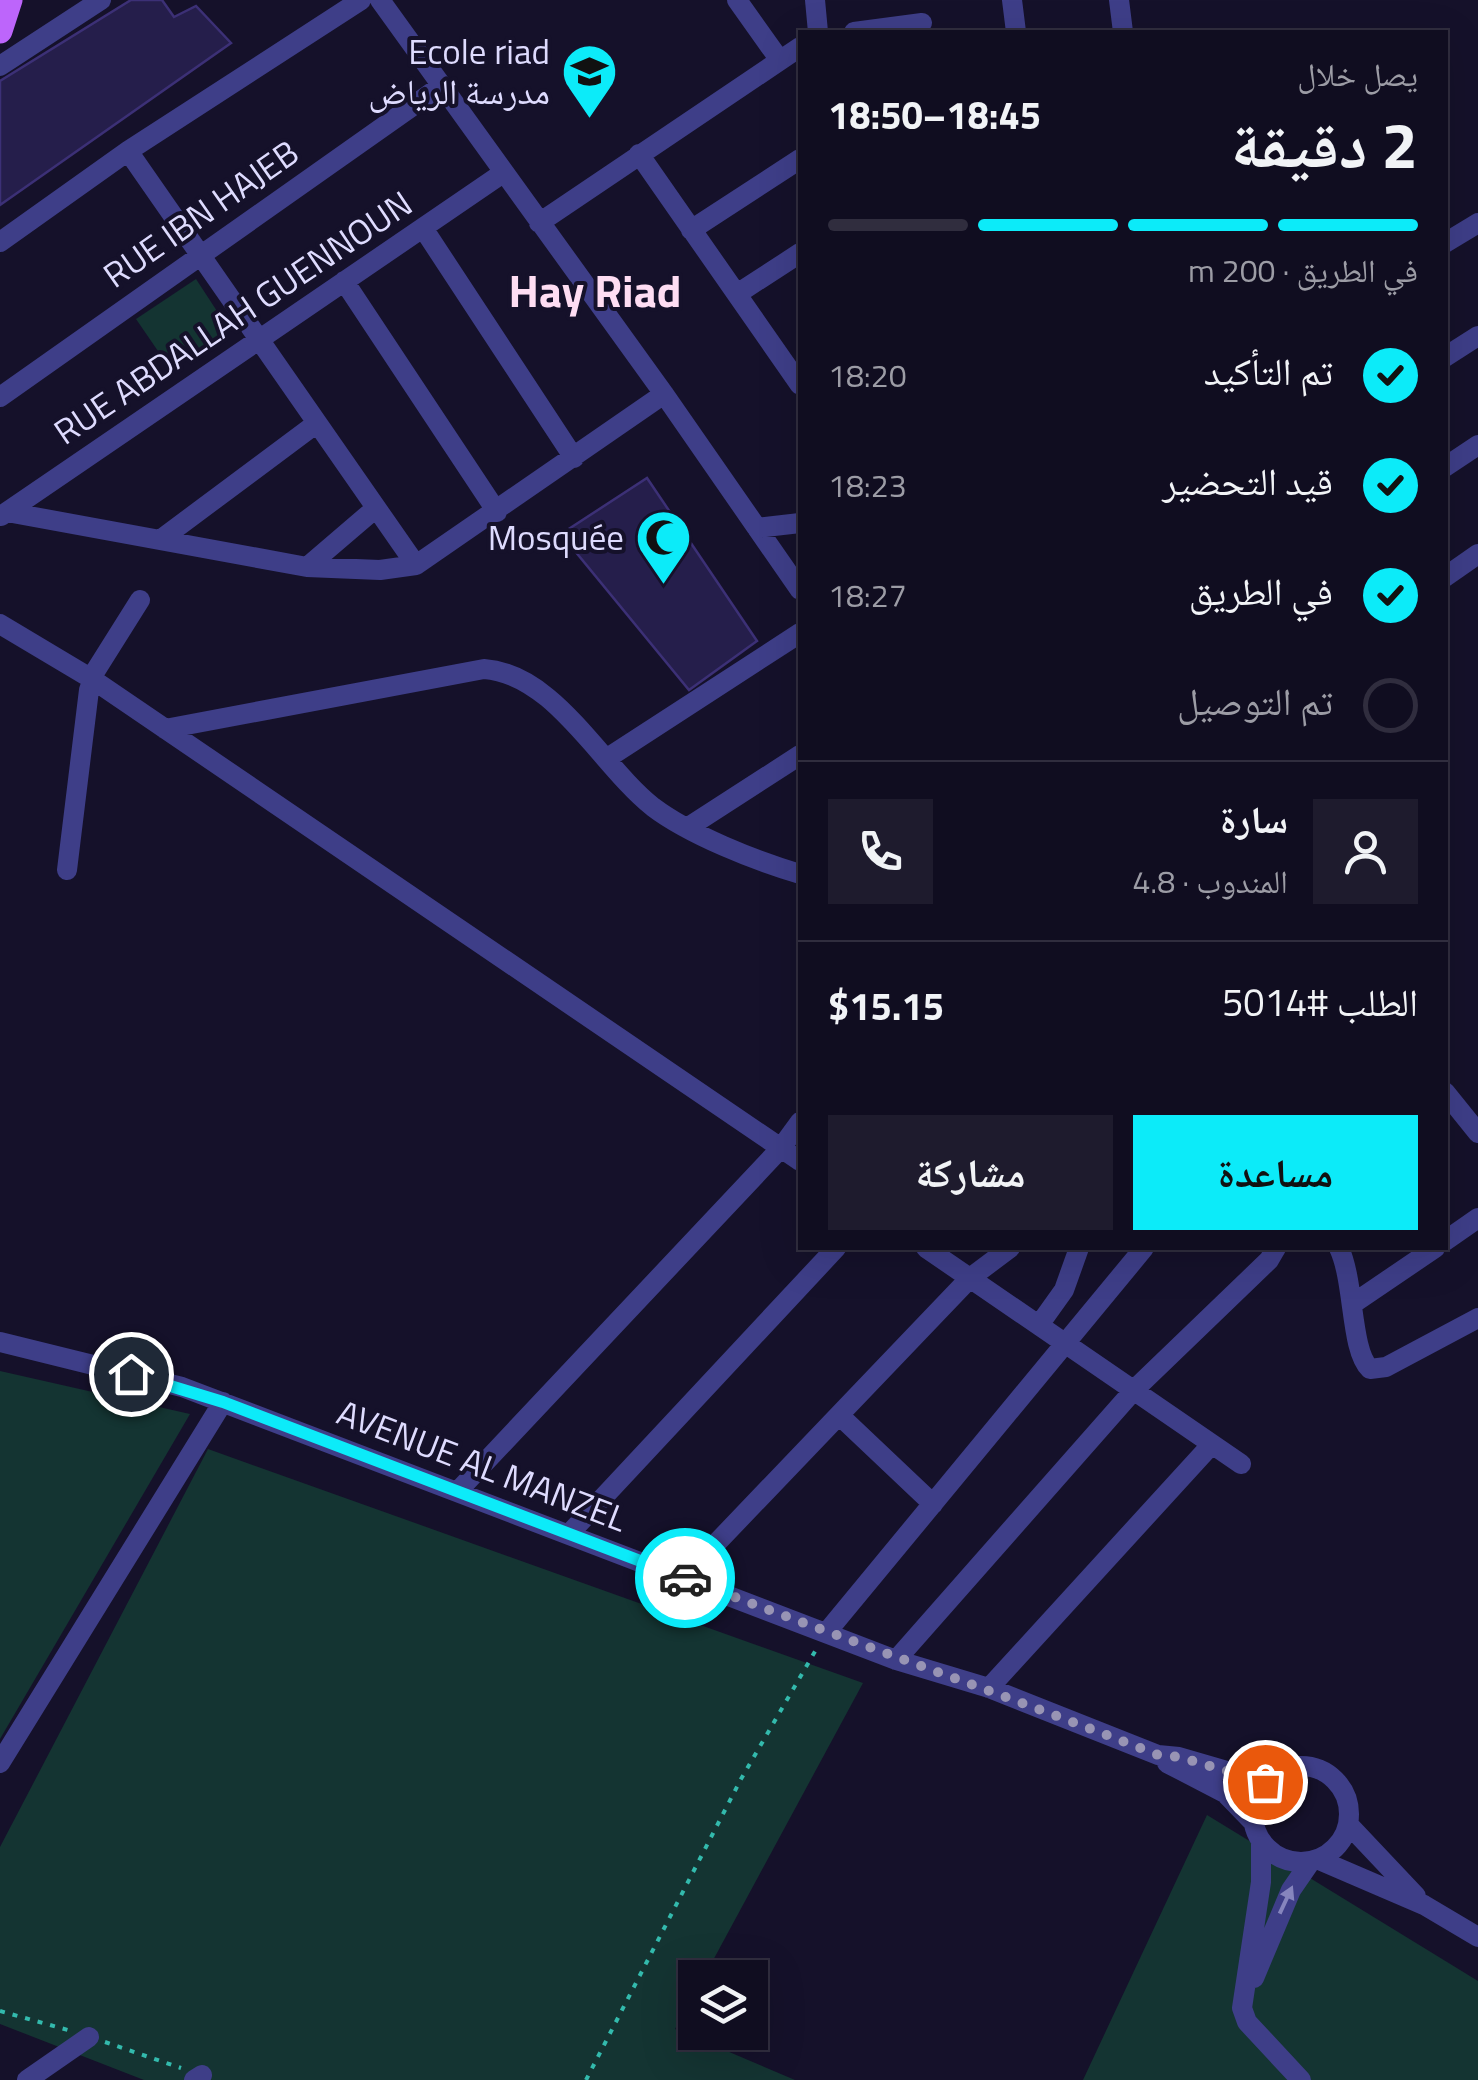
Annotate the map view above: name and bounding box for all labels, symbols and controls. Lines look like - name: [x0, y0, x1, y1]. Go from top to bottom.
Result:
- place label: Ecole riad مدرسة الرياض: [368, 24, 550, 118]
- school or university icon: Ecole riad مدرسة الرياض: [559, 42, 619, 121]
- text: يصل خلال: [1297, 50, 1418, 98]
- text: 18:45–18:50: [828, 86, 1041, 144]
- text: 2 دقيقة: [1231, 94, 1418, 193]
- street label: RUE IBN HAJEB: [92, 126, 309, 301]
- street label: RUE ABDALLAH GUENNOUN: [42, 177, 423, 458]
- text: في الطريق · 200 m: [1188, 246, 1418, 294]
- district label: Hay Riad: [509, 256, 681, 324]
- text: تم التأكيد: [1204, 342, 1333, 400]
- icon: check: [1363, 348, 1418, 403]
- text: 18:20: [828, 351, 907, 399]
- text: قيد التحضير: [1162, 452, 1333, 510]
- icon: check: [1363, 458, 1418, 513]
- text: 18:23: [828, 461, 907, 509]
- mosque icon: Mosquée: [633, 508, 693, 587]
- place label: Mosquée: [488, 510, 624, 564]
- text: في الطريق: [1189, 562, 1333, 620]
- icon: check: [1363, 568, 1418, 623]
- text: 18:27: [828, 571, 907, 619]
- text: تم التوصيل: [1177, 672, 1333, 730]
- text: سارة: [1220, 790, 1288, 848]
- button: phone: [828, 799, 933, 904]
- button: person: [1313, 799, 1418, 904]
- text: المندوب · 4.8: [1132, 857, 1288, 905]
- text: الطلب #5014: [1222, 973, 1418, 1031]
- text: $15.15: [828, 977, 944, 1035]
- button: مشاركة: [828, 1115, 1113, 1230]
- button: مساعدة: [1133, 1115, 1418, 1230]
- pin: [89, 1332, 174, 1417]
- icon: home: [104, 1347, 159, 1402]
- street label: AVENUE AL MANZEL: [329, 1385, 636, 1545]
- courier: [635, 1528, 735, 1628]
- icon: car: [658, 1551, 713, 1606]
- pin: [1223, 1740, 1308, 1825]
- icon: bag: [1238, 1755, 1293, 1810]
- one-way arrow: [1278, 1885, 1295, 1914]
- map controls: [678, 1960, 768, 2050]
- button: layers: [678, 1960, 768, 2050]

